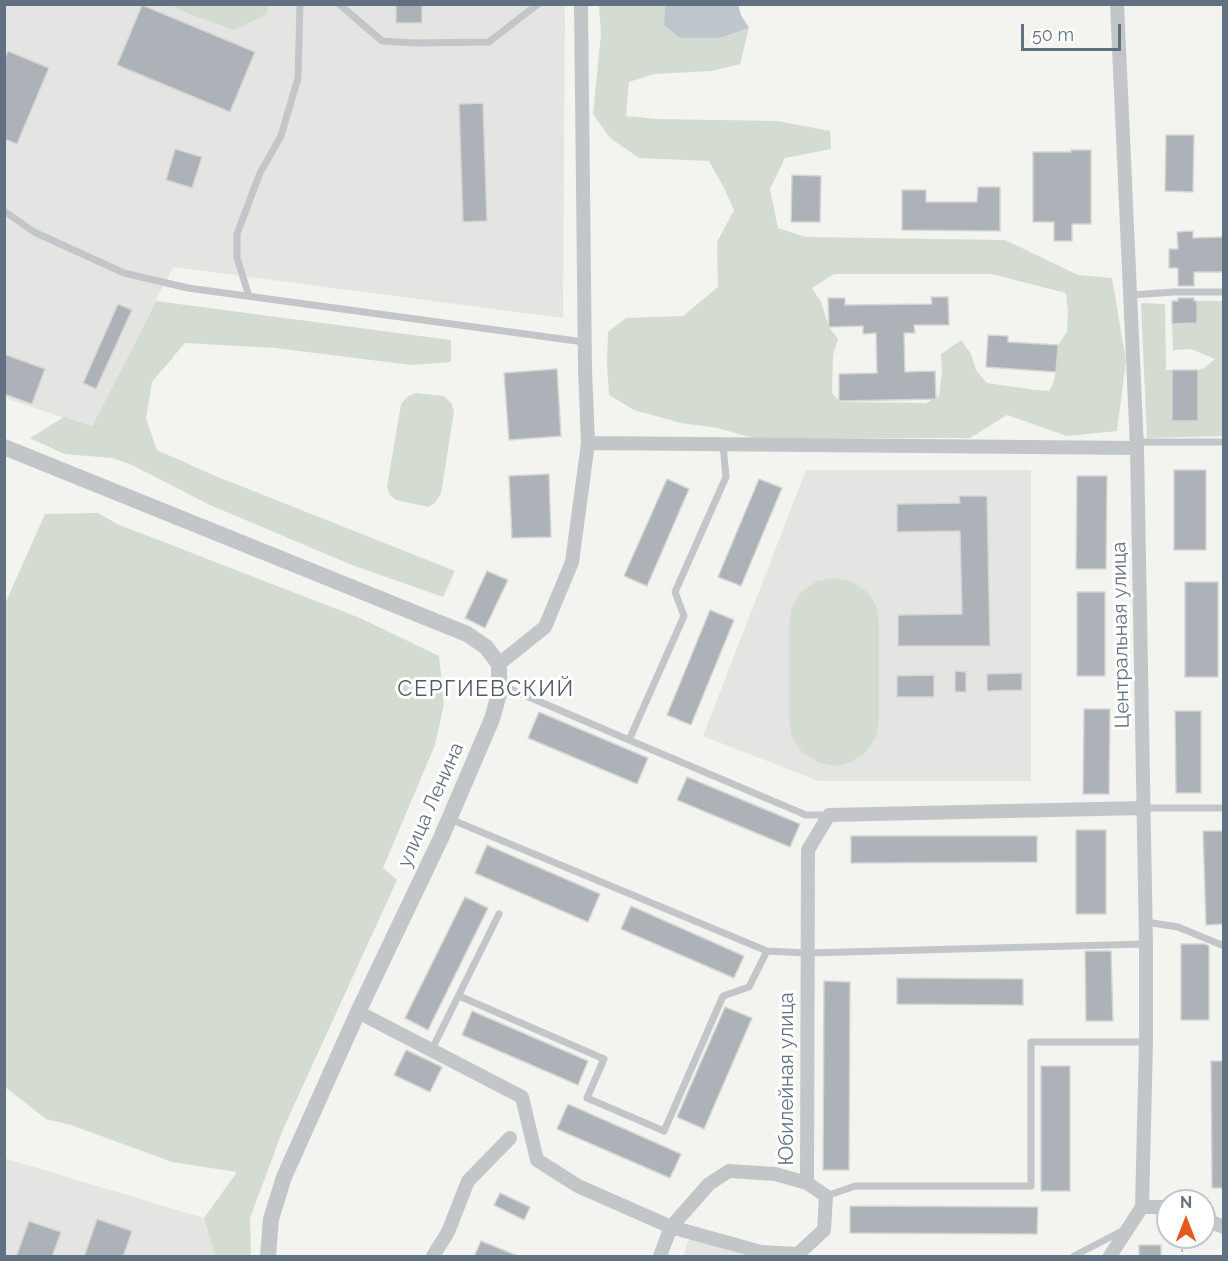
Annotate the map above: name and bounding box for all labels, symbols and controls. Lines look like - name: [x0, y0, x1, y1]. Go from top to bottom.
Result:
- scale bar: [1024, 12, 1124, 50]
- text: 50 m: [1032, 24, 1074, 45]
- street label: Центральная улица: [1107, 542, 1135, 728]
- district label: СЕРГИЕВСКИЙ: [397, 676, 575, 702]
- street label: улица Ленина: [393, 739, 469, 871]
- street label: Юбилейная улица: [775, 992, 799, 1166]
- north arrow: [1156, 1189, 1216, 1249]
- text: N: [1180, 1193, 1192, 1212]

